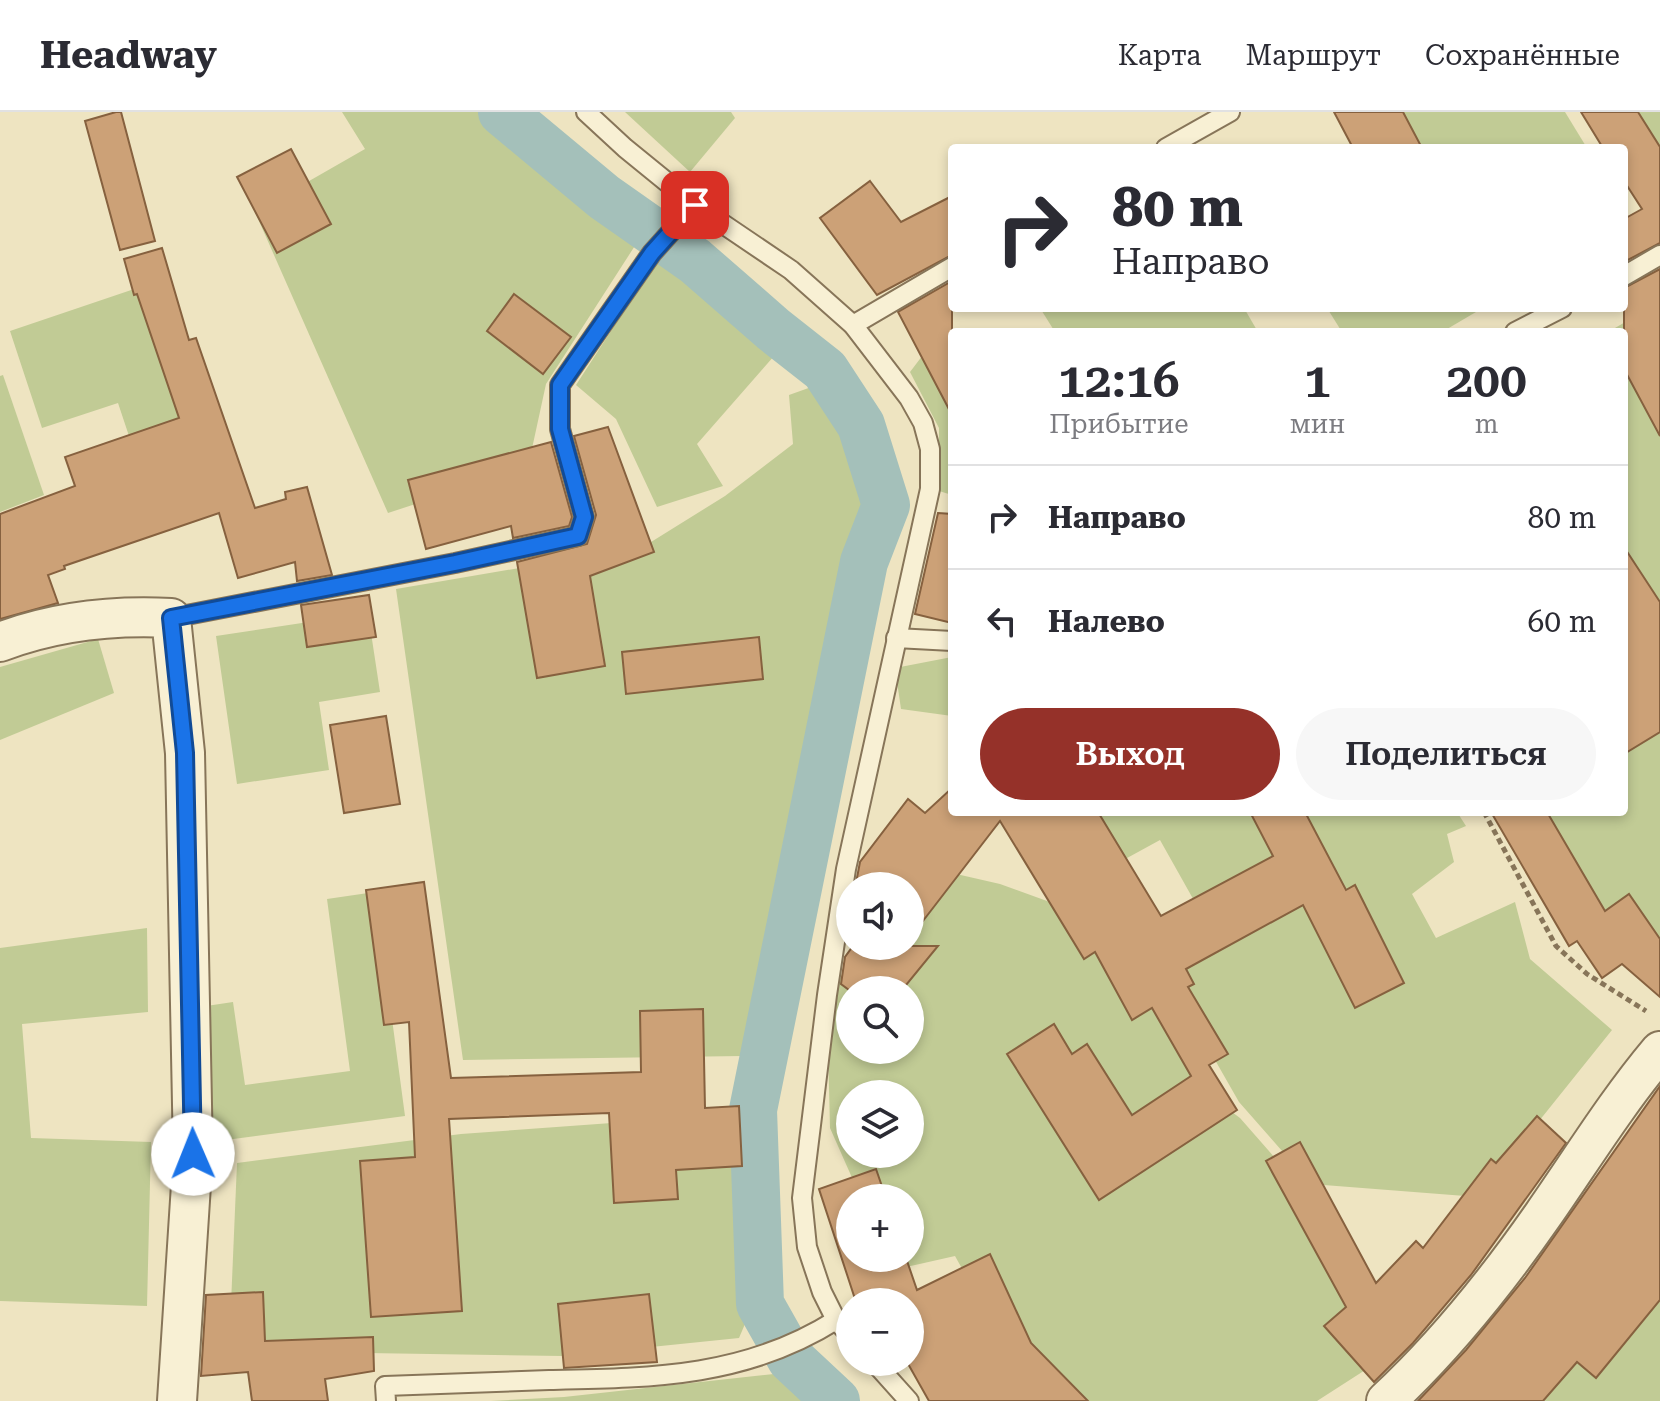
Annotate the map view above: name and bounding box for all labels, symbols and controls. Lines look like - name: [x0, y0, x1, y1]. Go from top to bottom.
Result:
- text: Headway: [40, 33, 217, 77]
- text: Карта: [1118, 39, 1202, 72]
- text: Маршрут: [1246, 39, 1381, 72]
- text: Сохранённые: [1425, 39, 1620, 72]
- pin: [661, 171, 729, 239]
- text: 80 m: [1112, 174, 1243, 240]
- icon: right: [980, 176, 1084, 280]
- icon: arrive: [673, 183, 717, 227]
- text: Направо: [1112, 241, 1270, 283]
- text: 12:16: [1058, 353, 1180, 409]
- text: 1: [1304, 353, 1331, 409]
- text: 200: [1446, 353, 1527, 409]
- text: Прибытие: [1049, 409, 1189, 439]
- text: мин: [1290, 409, 1345, 439]
- text: m: [1475, 409, 1498, 439]
- icon: right: [980, 495, 1024, 539]
- text: Направо: [1048, 500, 1186, 535]
- text: 80 m: [1527, 500, 1596, 535]
- icon: left: [980, 599, 1024, 643]
- text: Налево: [1048, 604, 1165, 639]
- text: 60 m: [1527, 604, 1596, 639]
- button: Выход: [980, 708, 1280, 800]
- button: Поделиться: [1296, 708, 1596, 800]
- map controls: [836, 872, 924, 1376]
- button: sound: [836, 872, 924, 960]
- button: search: [836, 976, 924, 1064]
- button: layers: [836, 1080, 924, 1168]
- position arrow: [151, 1112, 235, 1196]
- button: +: [836, 1184, 924, 1272]
- button: −: [836, 1288, 924, 1376]

